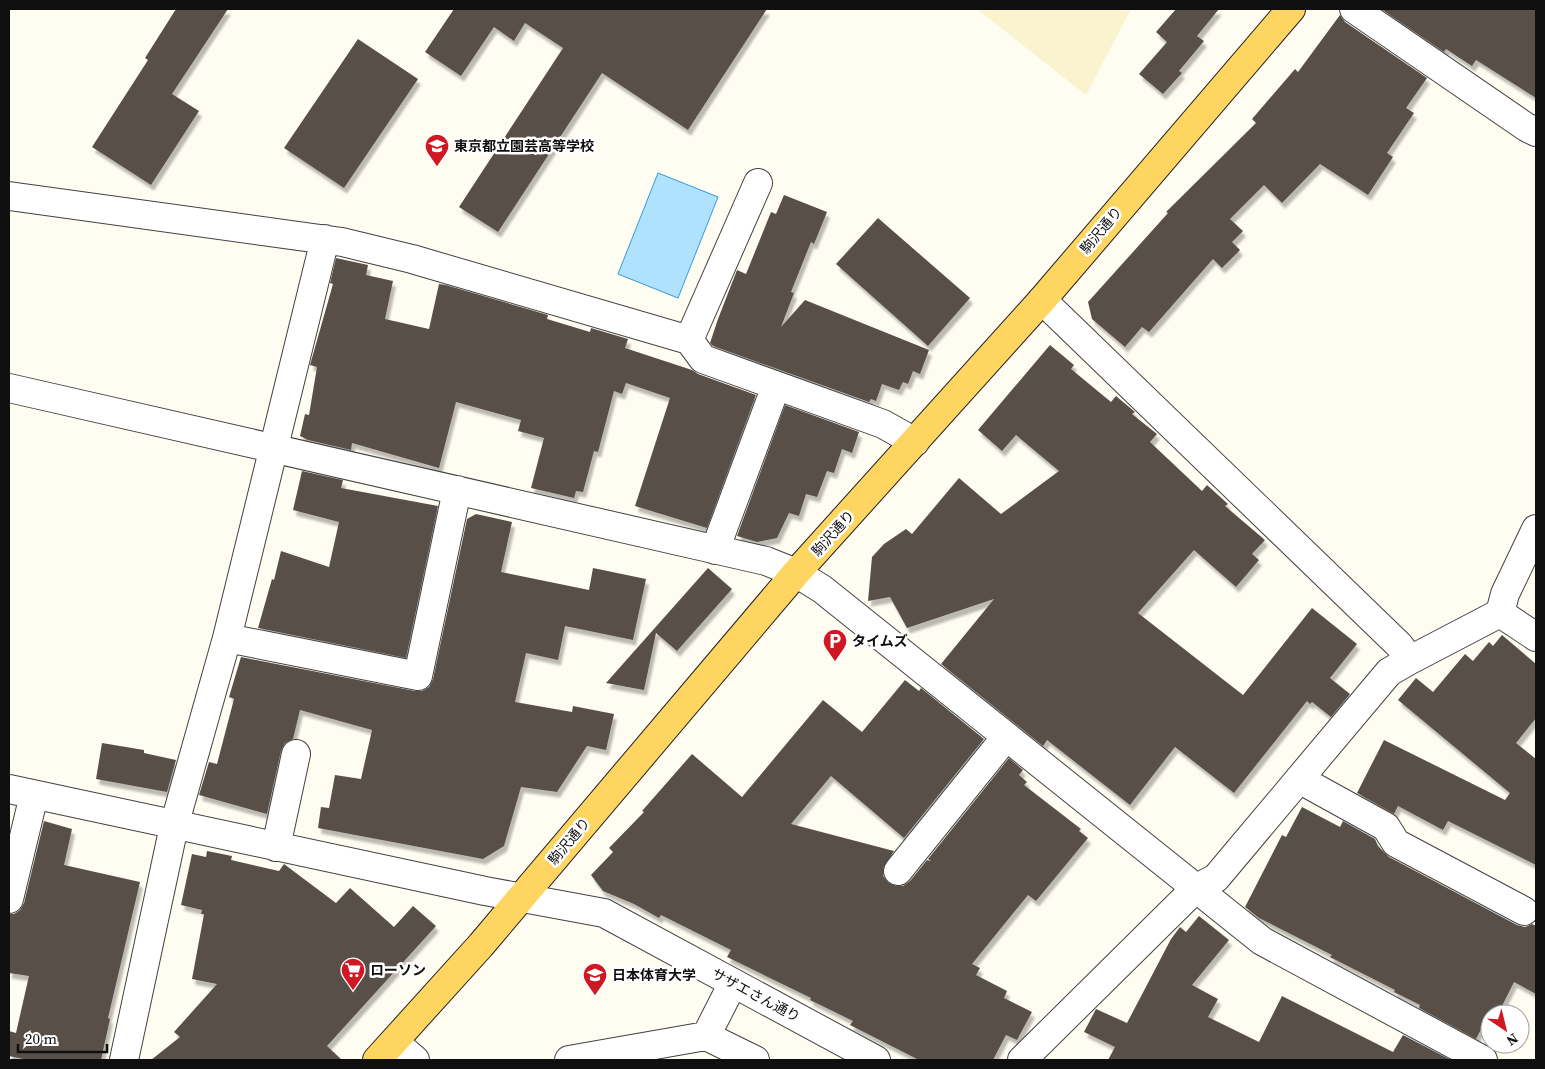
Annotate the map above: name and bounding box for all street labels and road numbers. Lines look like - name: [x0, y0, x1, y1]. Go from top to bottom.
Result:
- street label: 駒沢通り: [1075, 202, 1127, 258]
- street label: 駒沢通り: [807, 506, 859, 560]
- street label: 駒沢通り: [543, 813, 595, 869]
- street label: サザエさん通り: [708, 963, 804, 1027]

